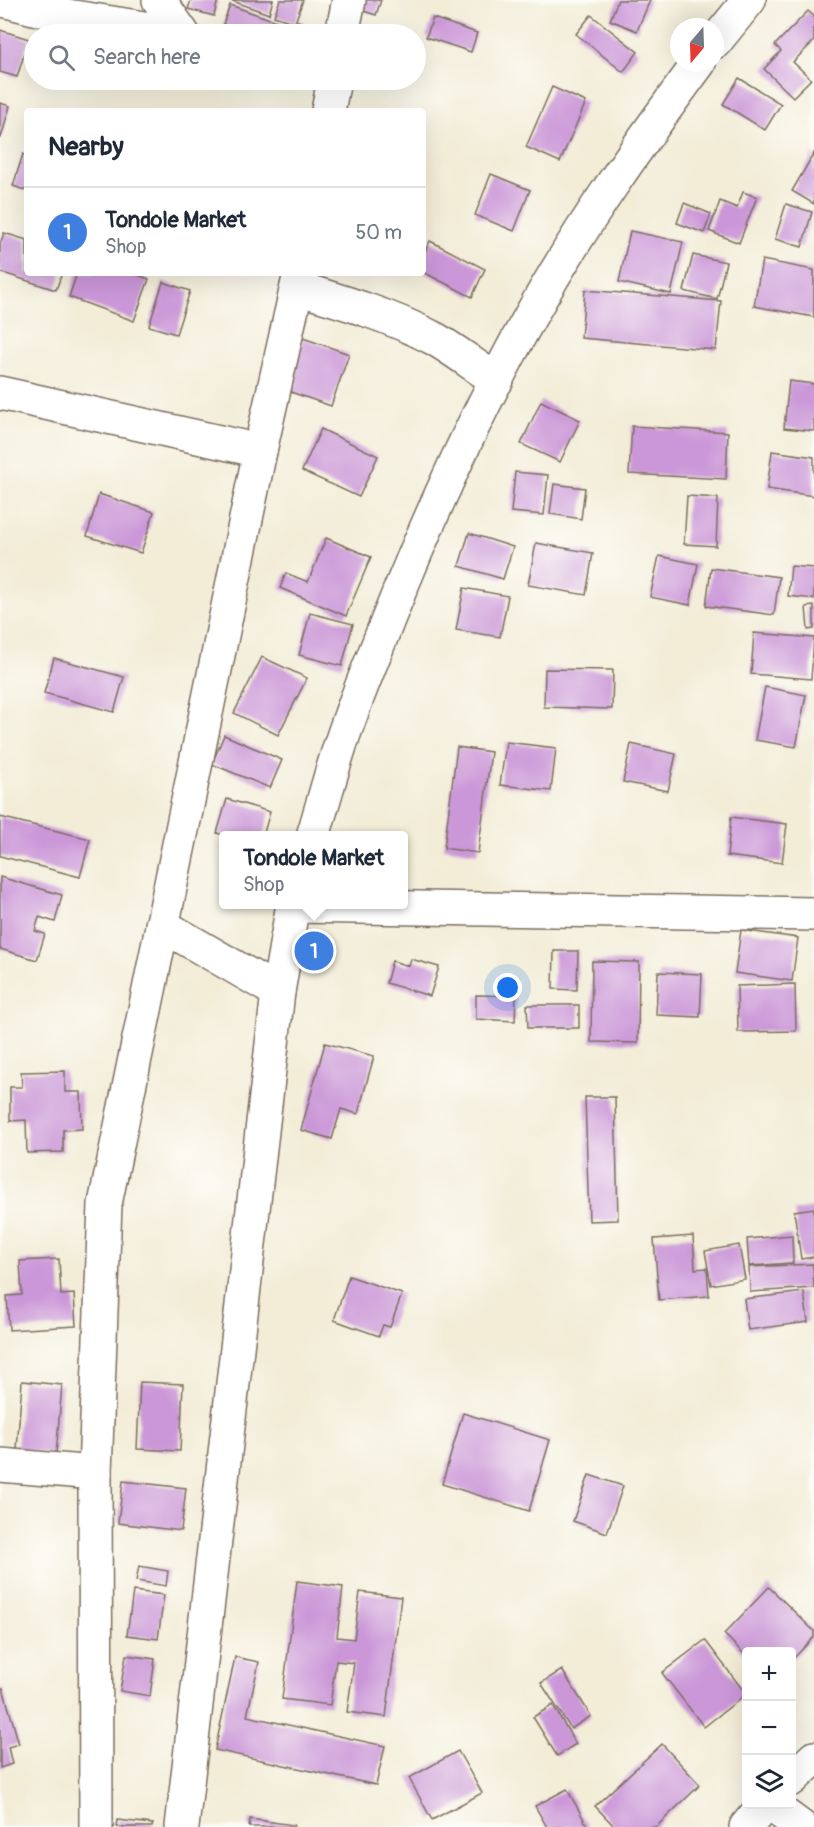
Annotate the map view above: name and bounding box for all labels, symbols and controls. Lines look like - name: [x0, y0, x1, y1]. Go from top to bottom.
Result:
- north arrow: [670, 18, 724, 72]
- search box: [24, 24, 426, 90]
- icon: search: [45, 41, 78, 74]
- text: Search here: [93, 43, 200, 71]
- text: Nearby: [48, 131, 124, 163]
- text: Tondole Market: [105, 206, 246, 234]
- text: 1: [64, 220, 71, 245]
- text: 50 m: [355, 220, 402, 245]
- text: Shop: [105, 234, 146, 259]
- popup: [219, 831, 408, 909]
- text: Tondole Market: [243, 844, 384, 872]
- text: Shop: [243, 872, 284, 897]
- pin: 1: [294, 928, 334, 974]
- your location: [493, 973, 522, 1002]
- map controls: [742, 1647, 796, 1809]
- button: +: [742, 1647, 796, 1701]
- button: −: [742, 1701, 796, 1755]
- button: layers: [742, 1755, 796, 1809]

